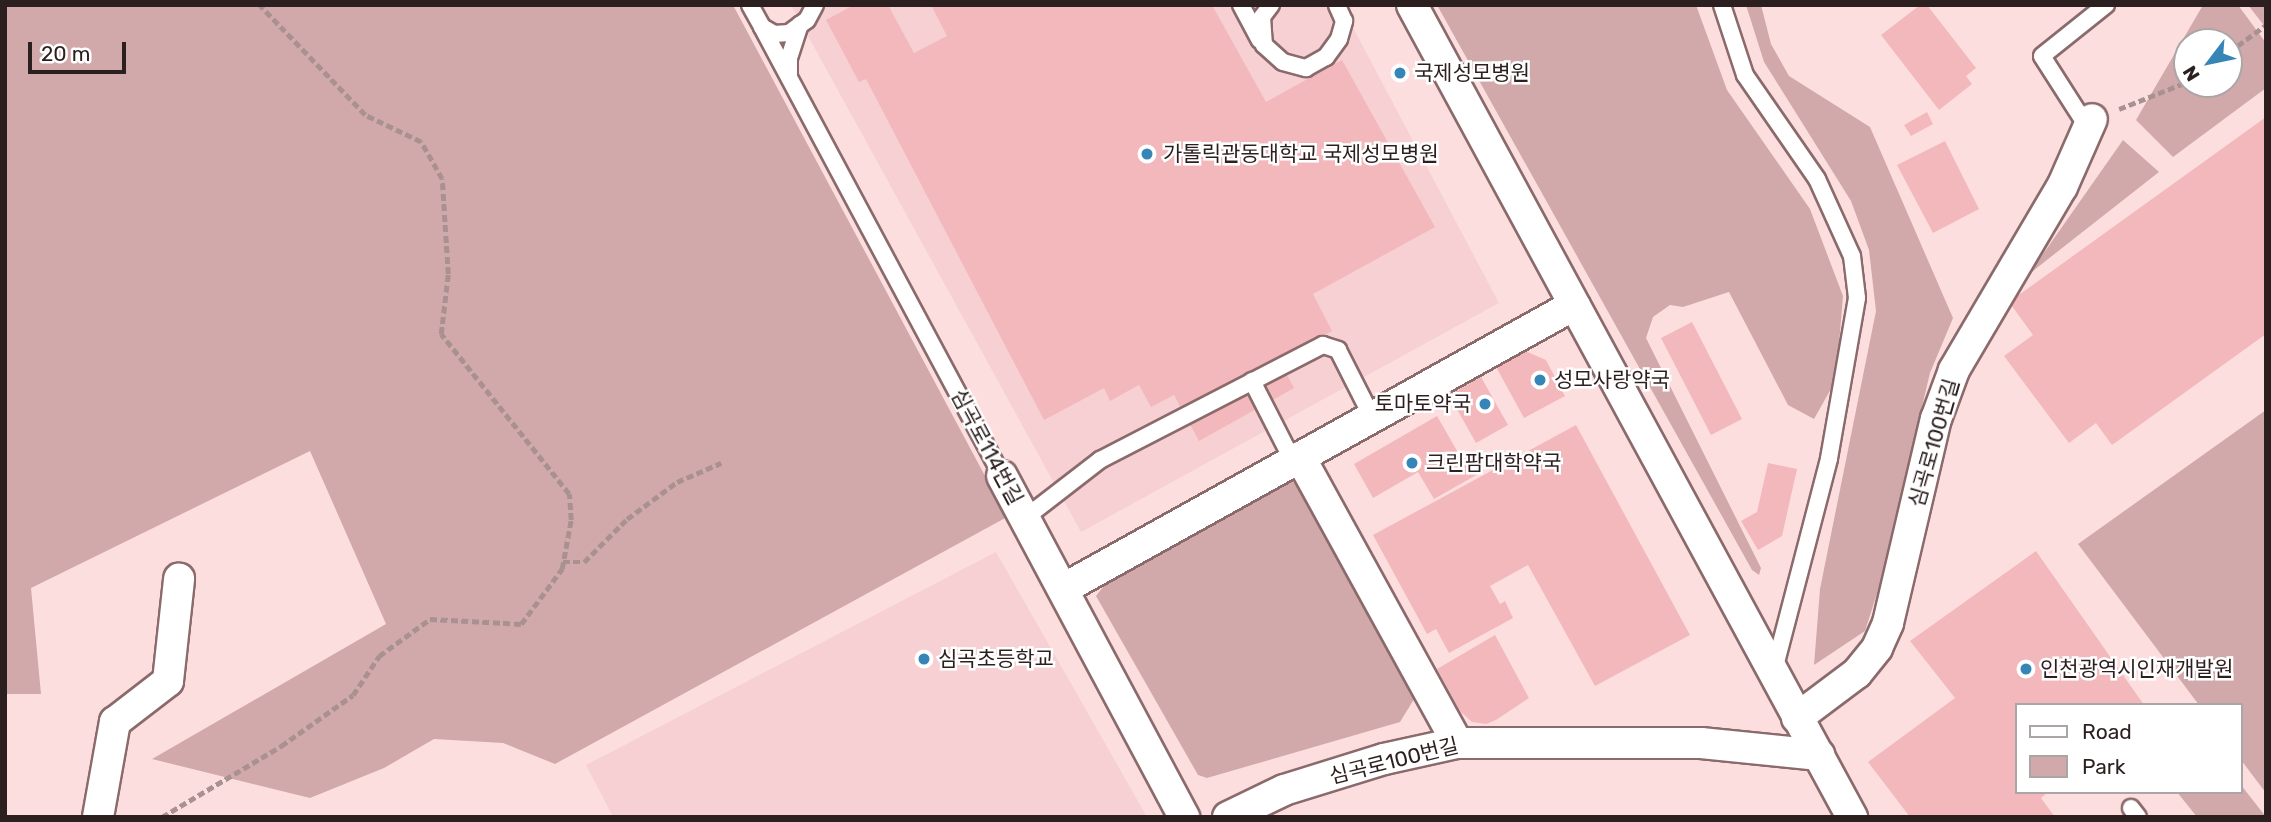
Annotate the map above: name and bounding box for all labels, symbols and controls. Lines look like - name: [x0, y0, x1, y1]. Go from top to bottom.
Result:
- scale bar: [32, 28, 130, 72]
- north arrow: [2173, 28, 2243, 98]
- text: 20 m: [41, 41, 90, 66]
- place label: 국제성모병원: [1414, 60, 1530, 86]
- text: N: [2178, 61, 2205, 85]
- marker: 국제성모병원: [1392, 65, 1408, 81]
- place label: 가톨릭관동대학교 국제성모병원: [1163, 141, 1439, 167]
- marker: 가톨릭관동대학교 국제성모병원: [1137, 144, 1157, 164]
- place label: 성모사랑약국: [1554, 367, 1670, 393]
- marker: 성모사랑약국: [1532, 372, 1548, 388]
- street label: 심곡로100번길: [1904, 376, 1964, 510]
- street label: 심곡로114번길: [946, 385, 1028, 509]
- place label: 토마토약국: [1374, 391, 1471, 417]
- marker: 토마토약국: [1477, 396, 1493, 412]
- place label: 크린팜대학약국: [1426, 450, 1561, 476]
- marker: 크린팜대학약국: [1404, 455, 1420, 471]
- place label: 심곡초등학교: [938, 646, 1054, 672]
- marker: 심곡초등학교: [916, 651, 932, 667]
- place label: 인천광역시인재개발원: [2040, 656, 2233, 682]
- marker: 인천광역시인재개발원: [2018, 661, 2034, 677]
- legend: [2016, 703, 2243, 794]
- text: Road: [2082, 719, 2132, 744]
- street label: 심곡로100번길: [1327, 733, 1461, 789]
- text: Park: [2082, 754, 2126, 779]

